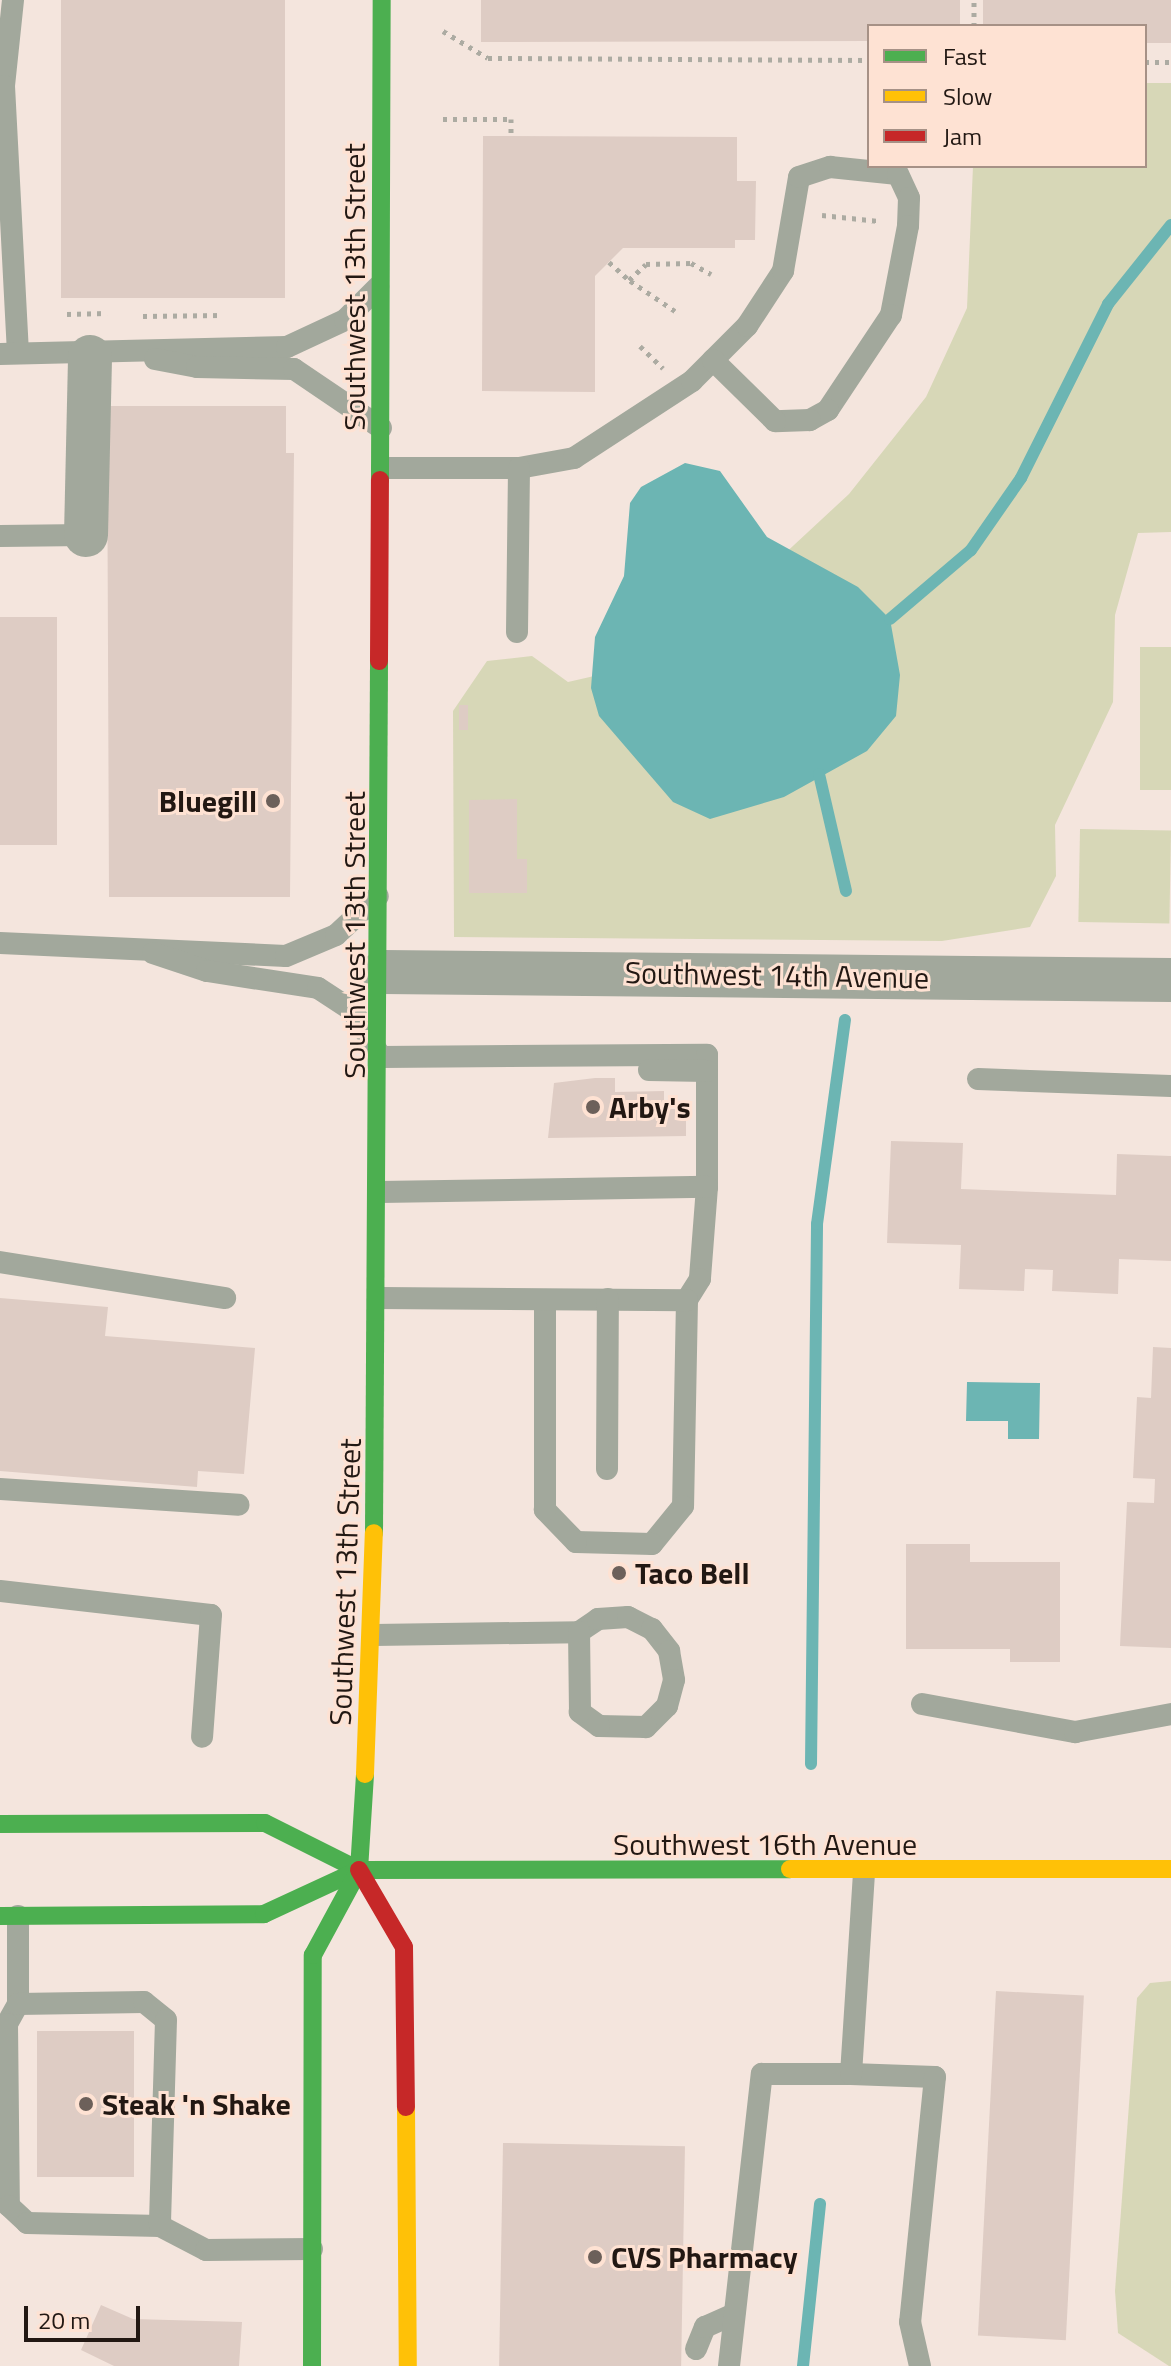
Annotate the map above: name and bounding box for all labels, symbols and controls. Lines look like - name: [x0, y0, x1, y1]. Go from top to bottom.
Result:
- legend: [867, 24, 1147, 168]
- text: Fast: [943, 38, 986, 74]
- text: Slow: [943, 78, 992, 114]
- text: Jam: [943, 118, 982, 154]
- street label: Southwest 13th Street: [336, 143, 372, 431]
- place label: Bluegill: [159, 783, 257, 819]
- street label: Southwest 13th Street: [336, 791, 372, 1079]
- marker: Bluegill: [264, 792, 282, 810]
- street label: Southwest 14th Avenue: [625, 954, 929, 996]
- place label: Arby's: [609, 1089, 691, 1125]
- marker: Arby's: [584, 1098, 602, 1116]
- street label: Southwest 13th Street: [322, 1438, 368, 1726]
- place label: Taco Bell: [635, 1555, 750, 1591]
- marker: Taco Bell: [610, 1564, 628, 1582]
- street label: Southwest 16th Avenue: [613, 1826, 917, 1862]
- place label: Steak 'n Shake: [102, 2086, 291, 2122]
- marker: Steak 'n Shake: [77, 2095, 95, 2113]
- place label: CVS Pharmacy: [611, 2239, 798, 2275]
- marker: CVS Pharmacy: [586, 2248, 604, 2266]
- scale bar: [28, 2290, 144, 2340]
- text: 20 m: [38, 2302, 90, 2338]

